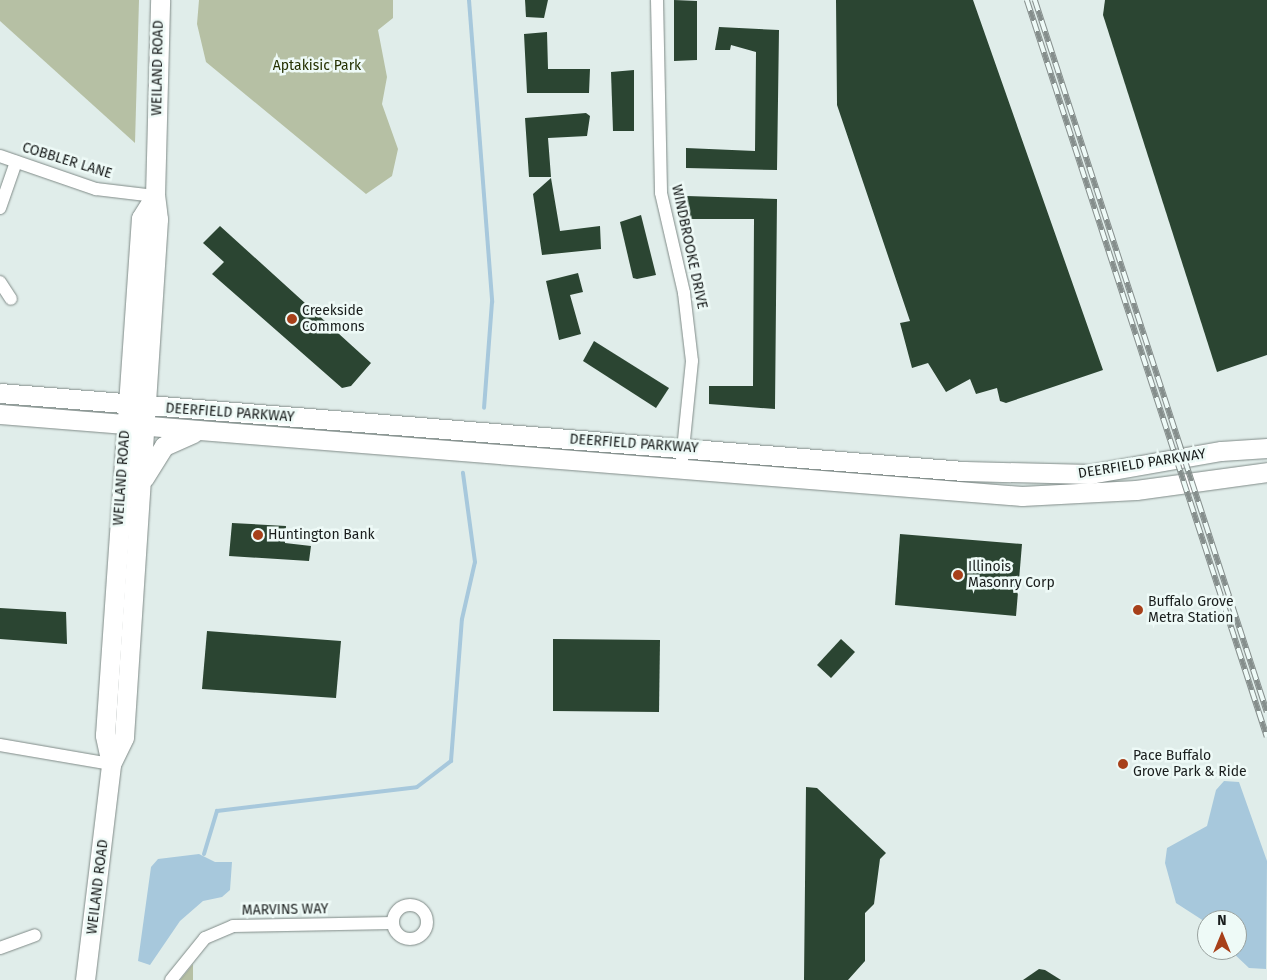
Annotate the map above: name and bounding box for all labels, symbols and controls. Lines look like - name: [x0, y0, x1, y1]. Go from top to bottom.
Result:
- street label: WEILAND ROAD: [149, 20, 167, 116]
- park label: Aptakisic Park: [273, 58, 361, 74]
- street label: COBBLER LANE: [20, 139, 114, 183]
- street label: WINDBROOKE DRIVE: [668, 183, 710, 311]
- place label: Creekside Commons: [302, 303, 365, 336]
- marker: Creekside Commons: [286, 313, 298, 325]
- street label: DEERFIELD PARKWAY: [165, 400, 295, 426]
- street label: WEILAND ROAD: [110, 430, 134, 526]
- street label: DEERFIELD PARKWAY: [569, 431, 699, 457]
- street label: DEERFIELD PARKWAY: [1077, 446, 1207, 482]
- place label: Huntington Bank: [268, 527, 375, 543]
- marker: Huntington Bank: [252, 529, 264, 541]
- place label: Illinois Masonry Corp: [968, 559, 1055, 592]
- marker: Illinois Masonry Corp: [952, 569, 964, 581]
- place label: Buffalo Grove Metra Station: [1148, 594, 1234, 626]
- marker: Buffalo Grove Metra Station: [1132, 604, 1144, 616]
- place label: Pace Buffalo Grove Park & Ride: [1133, 748, 1247, 780]
- marker: Pace Buffalo Grove Park & Ride: [1117, 758, 1129, 770]
- street label: WEILAND ROAD: [84, 839, 112, 935]
- street label: MARVINS WAY: [242, 901, 328, 919]
- north arrow: [1197, 910, 1247, 960]
- text: N: [1217, 912, 1227, 929]

